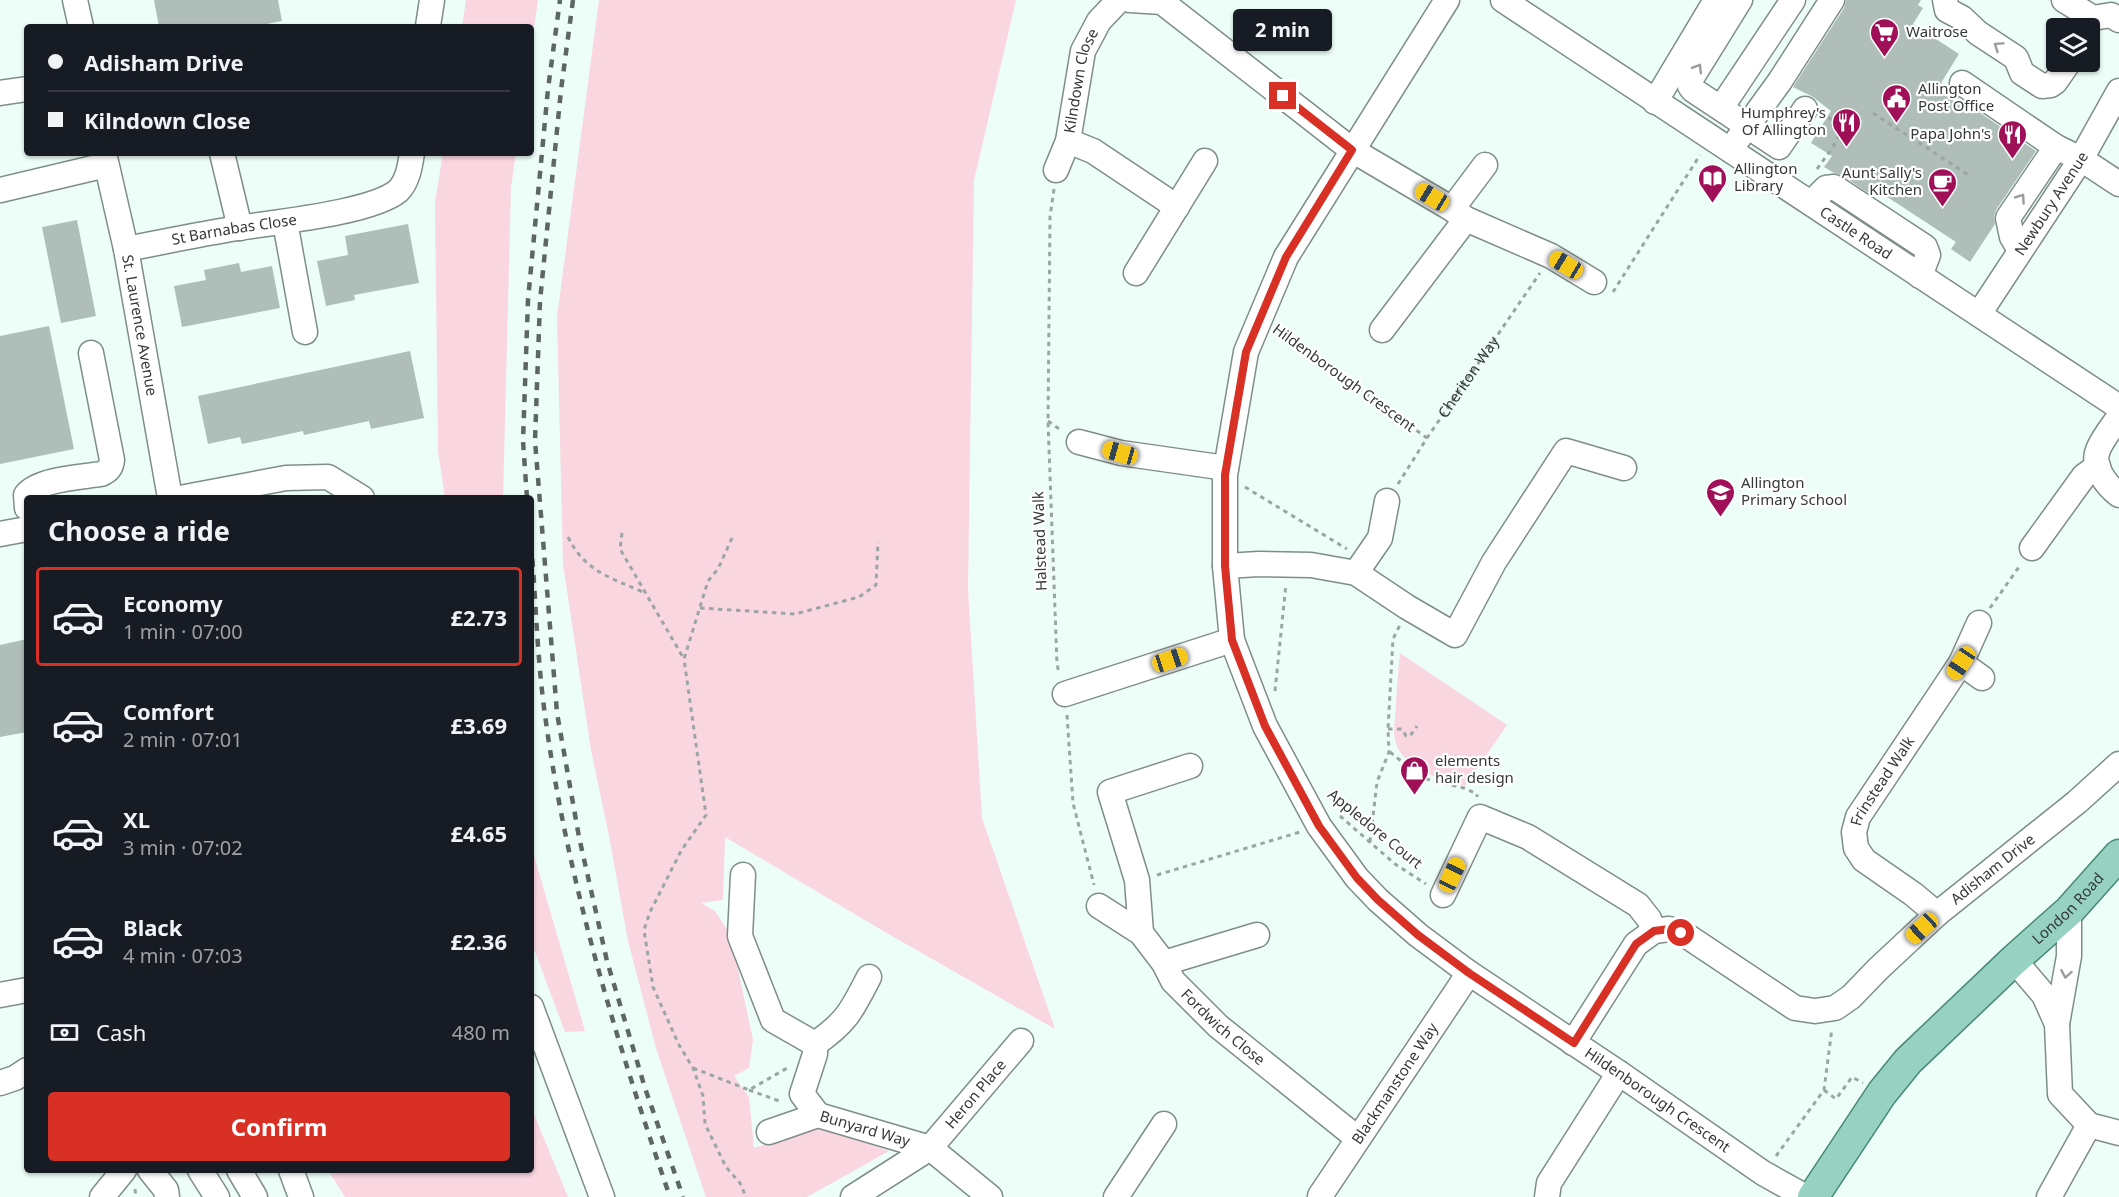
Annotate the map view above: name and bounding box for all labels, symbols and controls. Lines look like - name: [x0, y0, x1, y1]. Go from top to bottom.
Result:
- callout: 2 min: [1234, 9, 1332, 51]
- text: 2 min: [1255, 16, 1310, 43]
- supermarket icon: Waitrose: [1869, 16, 1901, 58]
- map controls: [2046, 18, 2100, 72]
- button: layers: [2046, 18, 2100, 72]
- place label: Waitrose: [1906, 21, 1968, 41]
- street label: Kilndown Close: [1058, 25, 1102, 135]
- one-way arrow: [1993, 42, 2004, 53]
- text: Adisham Drive: [84, 47, 244, 77]
- one-way arrow: [1691, 63, 1702, 74]
- place label: Allington Post Office: [1918, 78, 1994, 115]
- route end: [1269, 82, 1296, 109]
- public building icon: Allington Post Office: [1881, 82, 1913, 124]
- place label: Humphrey's Of Allington: [1741, 102, 1826, 139]
- text: Kilndown Close: [84, 105, 251, 135]
- restaurant icon: Humphrey's Of Allington: [1831, 106, 1863, 148]
- restaurant icon: Papa John's: [1996, 118, 2028, 160]
- place label: Papa John's: [1910, 123, 1991, 143]
- street label: Newbury Avenue: [2009, 148, 2092, 259]
- place label: Allington Library: [1734, 158, 1797, 195]
- library icon: Allington Library: [1697, 162, 1729, 204]
- place label: Aunt Sally's Kitchen: [1842, 162, 1922, 199]
- cafe icon: Aunt Sally's Kitchen: [1927, 166, 1959, 208]
- car: [1412, 180, 1452, 214]
- one-way arrow: [2014, 193, 2025, 204]
- street label: Castle Road: [1816, 201, 1897, 264]
- street label: St Barnabas Close: [170, 209, 298, 249]
- car: [1546, 248, 1586, 282]
- street label: St. Laurence Avenue: [118, 253, 163, 397]
- street label: Hildenborough Crescent: [1269, 319, 1421, 436]
- street label: Cheriton Way: [1433, 332, 1503, 421]
- car: [1100, 439, 1140, 467]
- place label: Allington Primary School: [1741, 472, 1847, 509]
- school or university icon: Allington Primary School: [1704, 476, 1736, 518]
- street label: Halstead Walk: [1027, 491, 1051, 591]
- text: Choose a ride: [48, 512, 230, 549]
- text: Economy: [123, 588, 222, 618]
- icon: car: [51, 590, 105, 644]
- text: £2.73: [450, 602, 507, 632]
- text: 1 min · 07:00: [123, 618, 243, 645]
- car: [1943, 643, 1979, 683]
- car: [1150, 646, 1190, 674]
- text: Comfort: [123, 696, 214, 726]
- icon: car: [51, 698, 105, 752]
- text: £3.69: [450, 710, 507, 740]
- text: 2 min · 07:01: [123, 726, 243, 753]
- street label: Frinstead Walk: [1845, 732, 1918, 828]
- place label: elements hair design: [1435, 750, 1514, 787]
- shop icon: elements hair design: [1398, 754, 1430, 796]
- street label: Appledore Court: [1324, 784, 1428, 873]
- text: XL: [123, 804, 150, 834]
- icon: car: [51, 806, 105, 860]
- text: £4.65: [450, 818, 507, 848]
- street label: Adisham Drive: [1946, 829, 2039, 908]
- text: 3 min · 07:02: [123, 834, 243, 861]
- car: [1436, 855, 1468, 895]
- street label: London Road: [2027, 868, 2108, 948]
- car: [1903, 909, 1941, 947]
- text: Black: [123, 912, 182, 942]
- icon: car: [51, 914, 105, 968]
- route start: [1667, 919, 1694, 946]
- text: £2.36: [450, 926, 507, 956]
- text: 4 min · 07:03: [123, 942, 243, 969]
- one-way arrow: [2060, 968, 2073, 978]
- street label: Fordwich Close: [1177, 984, 1270, 1069]
- icon: cash: [48, 1016, 81, 1049]
- text: Cash: [96, 1017, 146, 1047]
- street label: Blackmanstone Way: [1346, 1018, 1442, 1148]
- text: 480 m: [452, 1019, 510, 1046]
- street label: Hildenborough Crescent: [1581, 1042, 1735, 1157]
- street label: Heron Place: [940, 1055, 1010, 1132]
- button: Confirm: [48, 1092, 510, 1161]
- street label: Bunyard Way: [818, 1105, 913, 1151]

